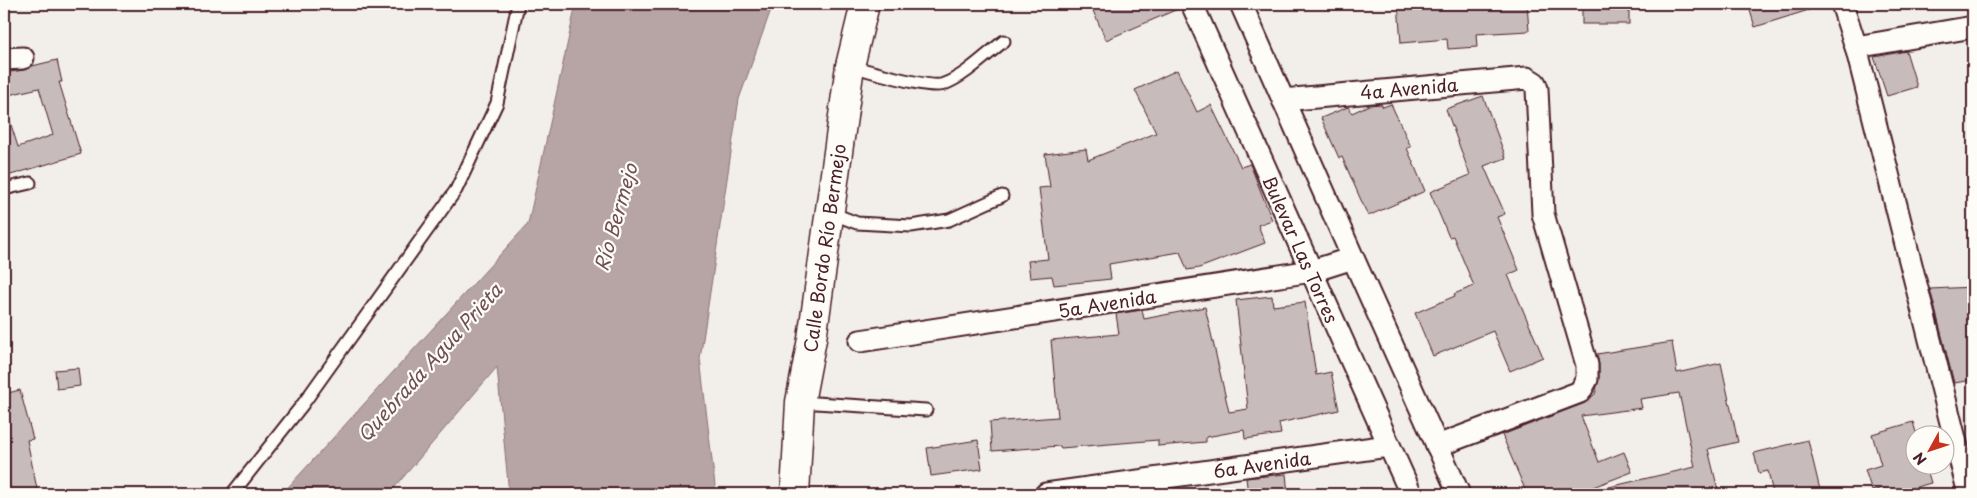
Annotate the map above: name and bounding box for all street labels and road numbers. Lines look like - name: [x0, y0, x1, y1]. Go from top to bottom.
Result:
- street label: 4a Avenida: [1359, 70, 1460, 106]
- street label: Calle Bordo Río Bermejo: [796, 142, 852, 354]
- street label: Bulevar Las Torres: [1256, 171, 1346, 327]
- street label: 5a Avenida: [1056, 282, 1159, 324]
- street label: 6a Avenida: [1212, 444, 1313, 484]

